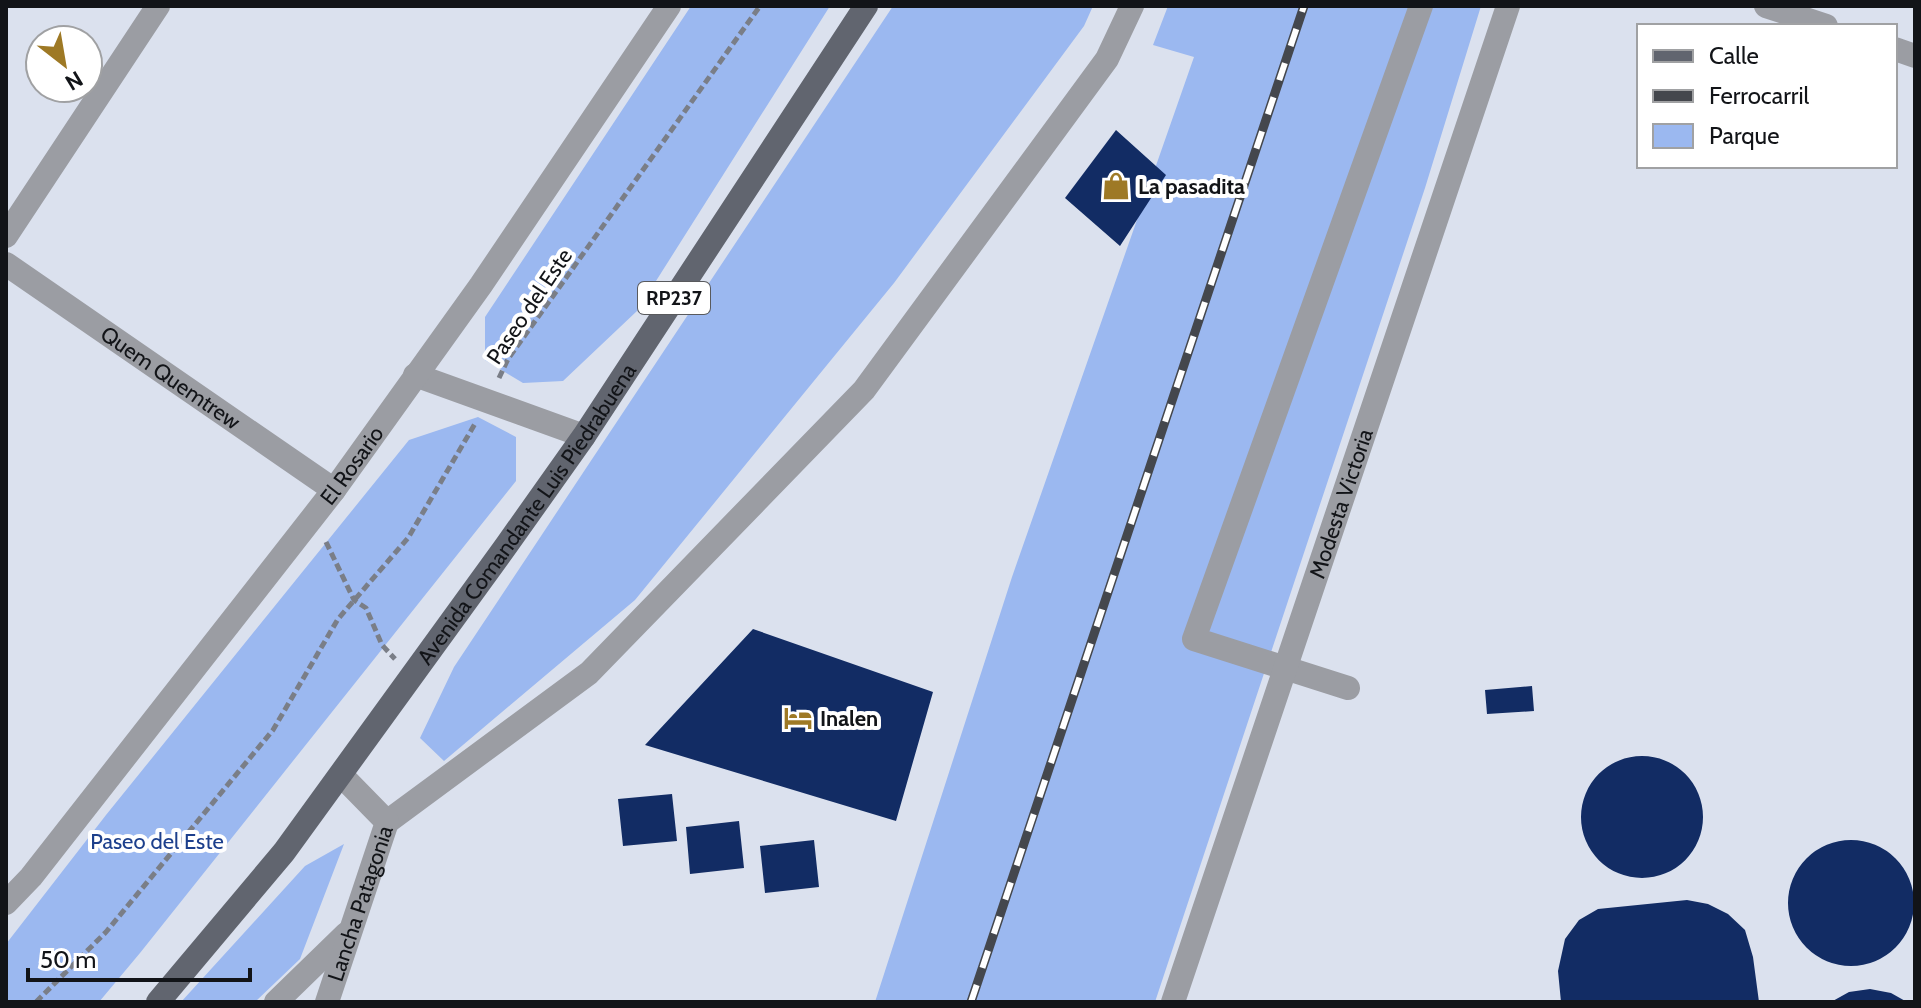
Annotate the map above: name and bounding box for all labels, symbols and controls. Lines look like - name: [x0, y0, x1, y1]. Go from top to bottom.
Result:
- north arrow: [24, 24, 104, 104]
- legend: [1637, 24, 1897, 168]
- text: Calle: [1709, 41, 1759, 70]
- text: N: [60, 65, 88, 96]
- text: Ferrocarril: [1709, 81, 1810, 110]
- text: Parque: [1709, 121, 1779, 150]
- shop icon: La pasadita: [1101, 171, 1131, 201]
- place label: La pasadita: [1138, 173, 1245, 200]
- street label: Paseo del Este: [481, 243, 578, 369]
- road number: RP237: [638, 282, 710, 314]
- street label: Quem Quemtrew: [95, 320, 246, 436]
- street label: Avenida Comandante Luis Piedrabuena: [411, 358, 642, 670]
- street label: El Rosario: [315, 421, 390, 510]
- street label: Modesta Victoria: [1304, 425, 1379, 582]
- hotel icon: Inalen: [783, 703, 813, 733]
- place label: Inalen: [820, 705, 878, 732]
- street label: Lancha Patagonia: [322, 822, 399, 985]
- park label: Paseo del Este: [90, 828, 224, 855]
- scale bar: [28, 932, 250, 982]
- text: 50 m: [40, 945, 96, 974]

